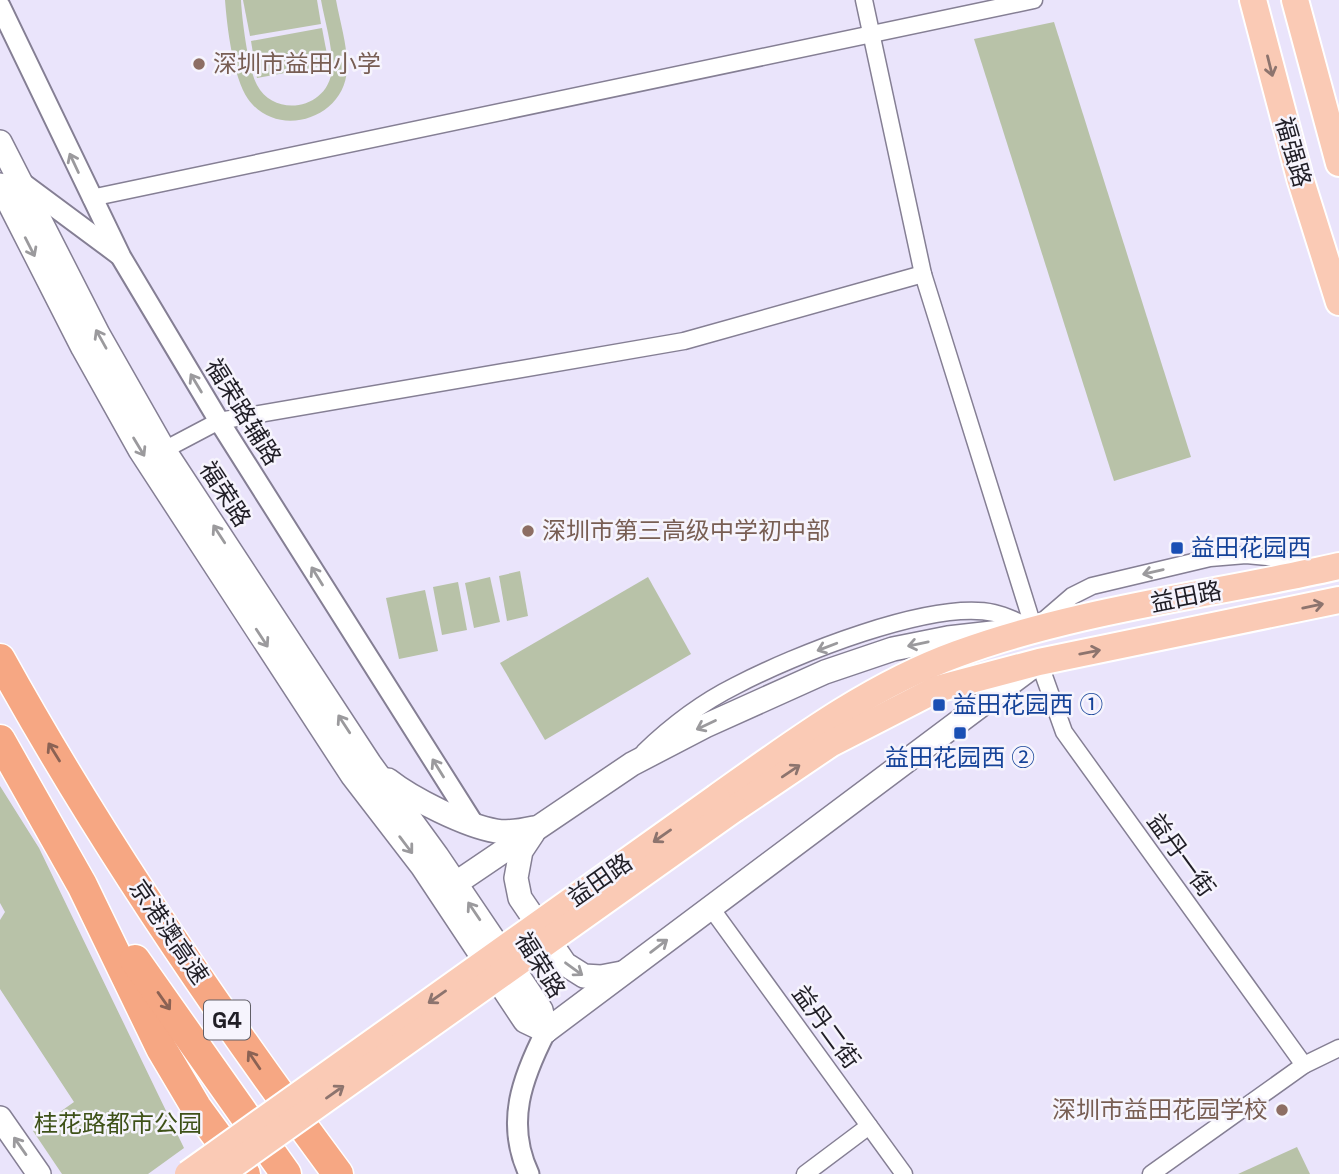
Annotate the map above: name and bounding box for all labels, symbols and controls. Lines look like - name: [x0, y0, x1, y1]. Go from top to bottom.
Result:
- place label: 深圳市益田小学: [213, 48, 381, 79]
- one-way arrow: [1264, 54, 1277, 77]
- marker: 深圳市益田小学: [191, 56, 207, 72]
- street label: 福强路: [1269, 113, 1318, 191]
- one-way arrow: [67, 153, 81, 174]
- one-way arrow: [24, 236, 38, 256]
- one-way arrow: [94, 330, 108, 350]
- street label: 福荣路辅路: [198, 353, 288, 471]
- one-way arrow: [189, 374, 203, 394]
- one-way arrow: [132, 436, 146, 456]
- street label: 福荣路: [193, 455, 258, 532]
- place label: 深圳市第三高级中学初中部: [542, 515, 830, 546]
- marker: 深圳市第三高级中学初中部: [520, 523, 536, 539]
- one-way arrow: [212, 524, 226, 544]
- place label: 益田花园西: [1191, 532, 1311, 563]
- marker: 益田花园西: [1169, 540, 1185, 556]
- one-way arrow: [1143, 566, 1165, 579]
- one-way arrow: [309, 567, 324, 586]
- street label: 益田路: [1148, 574, 1224, 619]
- one-way arrow: [1301, 598, 1324, 612]
- one-way arrow: [254, 628, 269, 647]
- one-way arrow: [907, 638, 930, 652]
- one-way arrow: [817, 641, 839, 654]
- one-way arrow: [1078, 645, 1101, 659]
- place label: 益田花园西 ①: [953, 689, 1103, 720]
- marker: 益田花园西 ①: [931, 697, 947, 713]
- one-way arrow: [336, 715, 351, 734]
- one-way arrow: [696, 719, 717, 733]
- marker: 益田花园西 ②: [952, 725, 968, 741]
- one-way arrow: [47, 742, 61, 762]
- place label: 益田花园西 ②: [885, 742, 1035, 773]
- one-way arrow: [431, 759, 445, 779]
- one-way arrow: [781, 764, 800, 778]
- street label: 益丹一街: [1141, 807, 1222, 903]
- one-way arrow: [653, 829, 672, 843]
- one-way arrow: [398, 835, 413, 853]
- street label: 益田路: [561, 846, 638, 913]
- street label: 京港澳高速: [123, 873, 216, 990]
- one-way arrow: [467, 902, 481, 921]
- street label: 福荣路: [508, 926, 573, 1003]
- one-way arrow: [649, 939, 668, 953]
- one-way arrow: [564, 962, 583, 976]
- street label: 益丹二街: [786, 979, 867, 1075]
- one-way arrow: [427, 989, 446, 1004]
- one-way arrow: [157, 991, 171, 1010]
- road number: G4: [204, 1001, 250, 1040]
- one-way arrow: [247, 1050, 261, 1070]
- one-way arrow: [325, 1085, 344, 1099]
- place label: 深圳市益田花园学校: [1052, 1094, 1268, 1125]
- marker: 深圳市益田花园学校: [1274, 1102, 1290, 1118]
- park label: 桂花路都市公园: [34, 1108, 202, 1139]
- one-way arrow: [13, 1137, 27, 1156]

